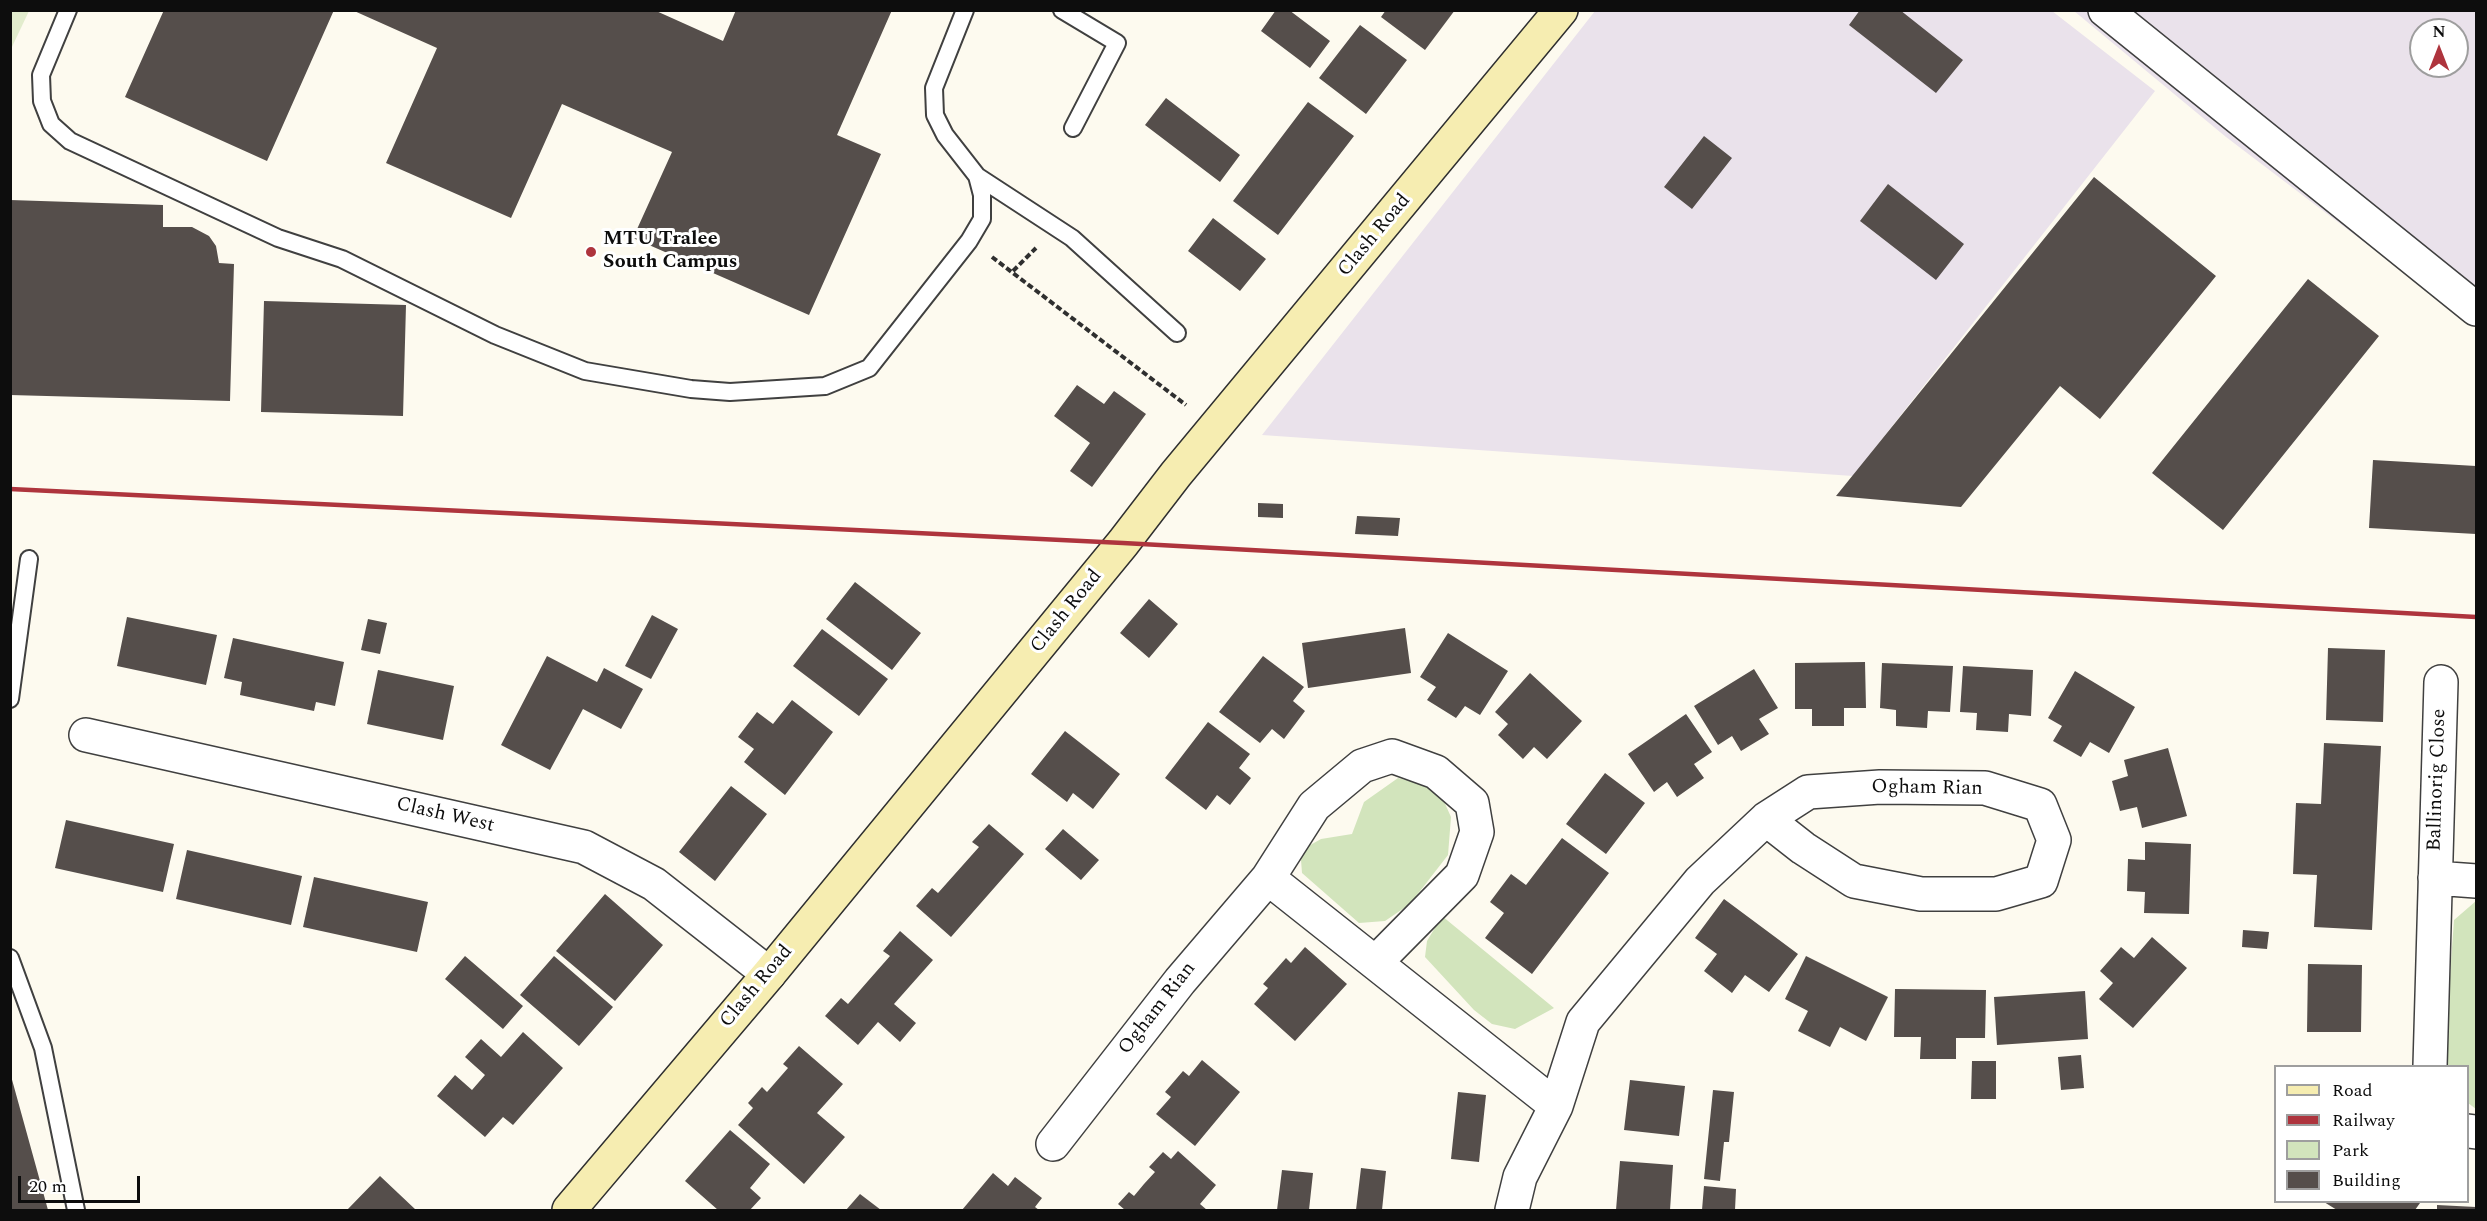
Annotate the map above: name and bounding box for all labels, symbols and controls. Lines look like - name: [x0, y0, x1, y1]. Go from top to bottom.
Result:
- north arrow: [2409, 18, 2469, 78]
- text: N: [2432, 20, 2446, 44]
- street label: Clash Road: [1333, 190, 1417, 282]
- place label: MTU Tralee South Campus: [603, 228, 737, 275]
- marker: MTU Tralee South Campus: [584, 245, 598, 259]
- street label: Clash Road: [1026, 565, 1108, 659]
- street label: Ballinorig Close: [2424, 708, 2452, 852]
- street label: Ogham Rian: [1871, 776, 1983, 802]
- street label: Clash West: [394, 793, 496, 839]
- street label: Clash Road: [715, 941, 799, 1033]
- street label: Ogham Rian: [1114, 958, 1202, 1060]
- legend: [2274, 1065, 2469, 1203]
- text: Road: [2332, 1077, 2373, 1104]
- text: Railway: [2332, 1107, 2395, 1134]
- text: Park: [2332, 1137, 2369, 1164]
- scale bar: [21, 1164, 142, 1202]
- text: Building: [2332, 1167, 2401, 1194]
- text: 20 m: [29, 1173, 67, 1200]

